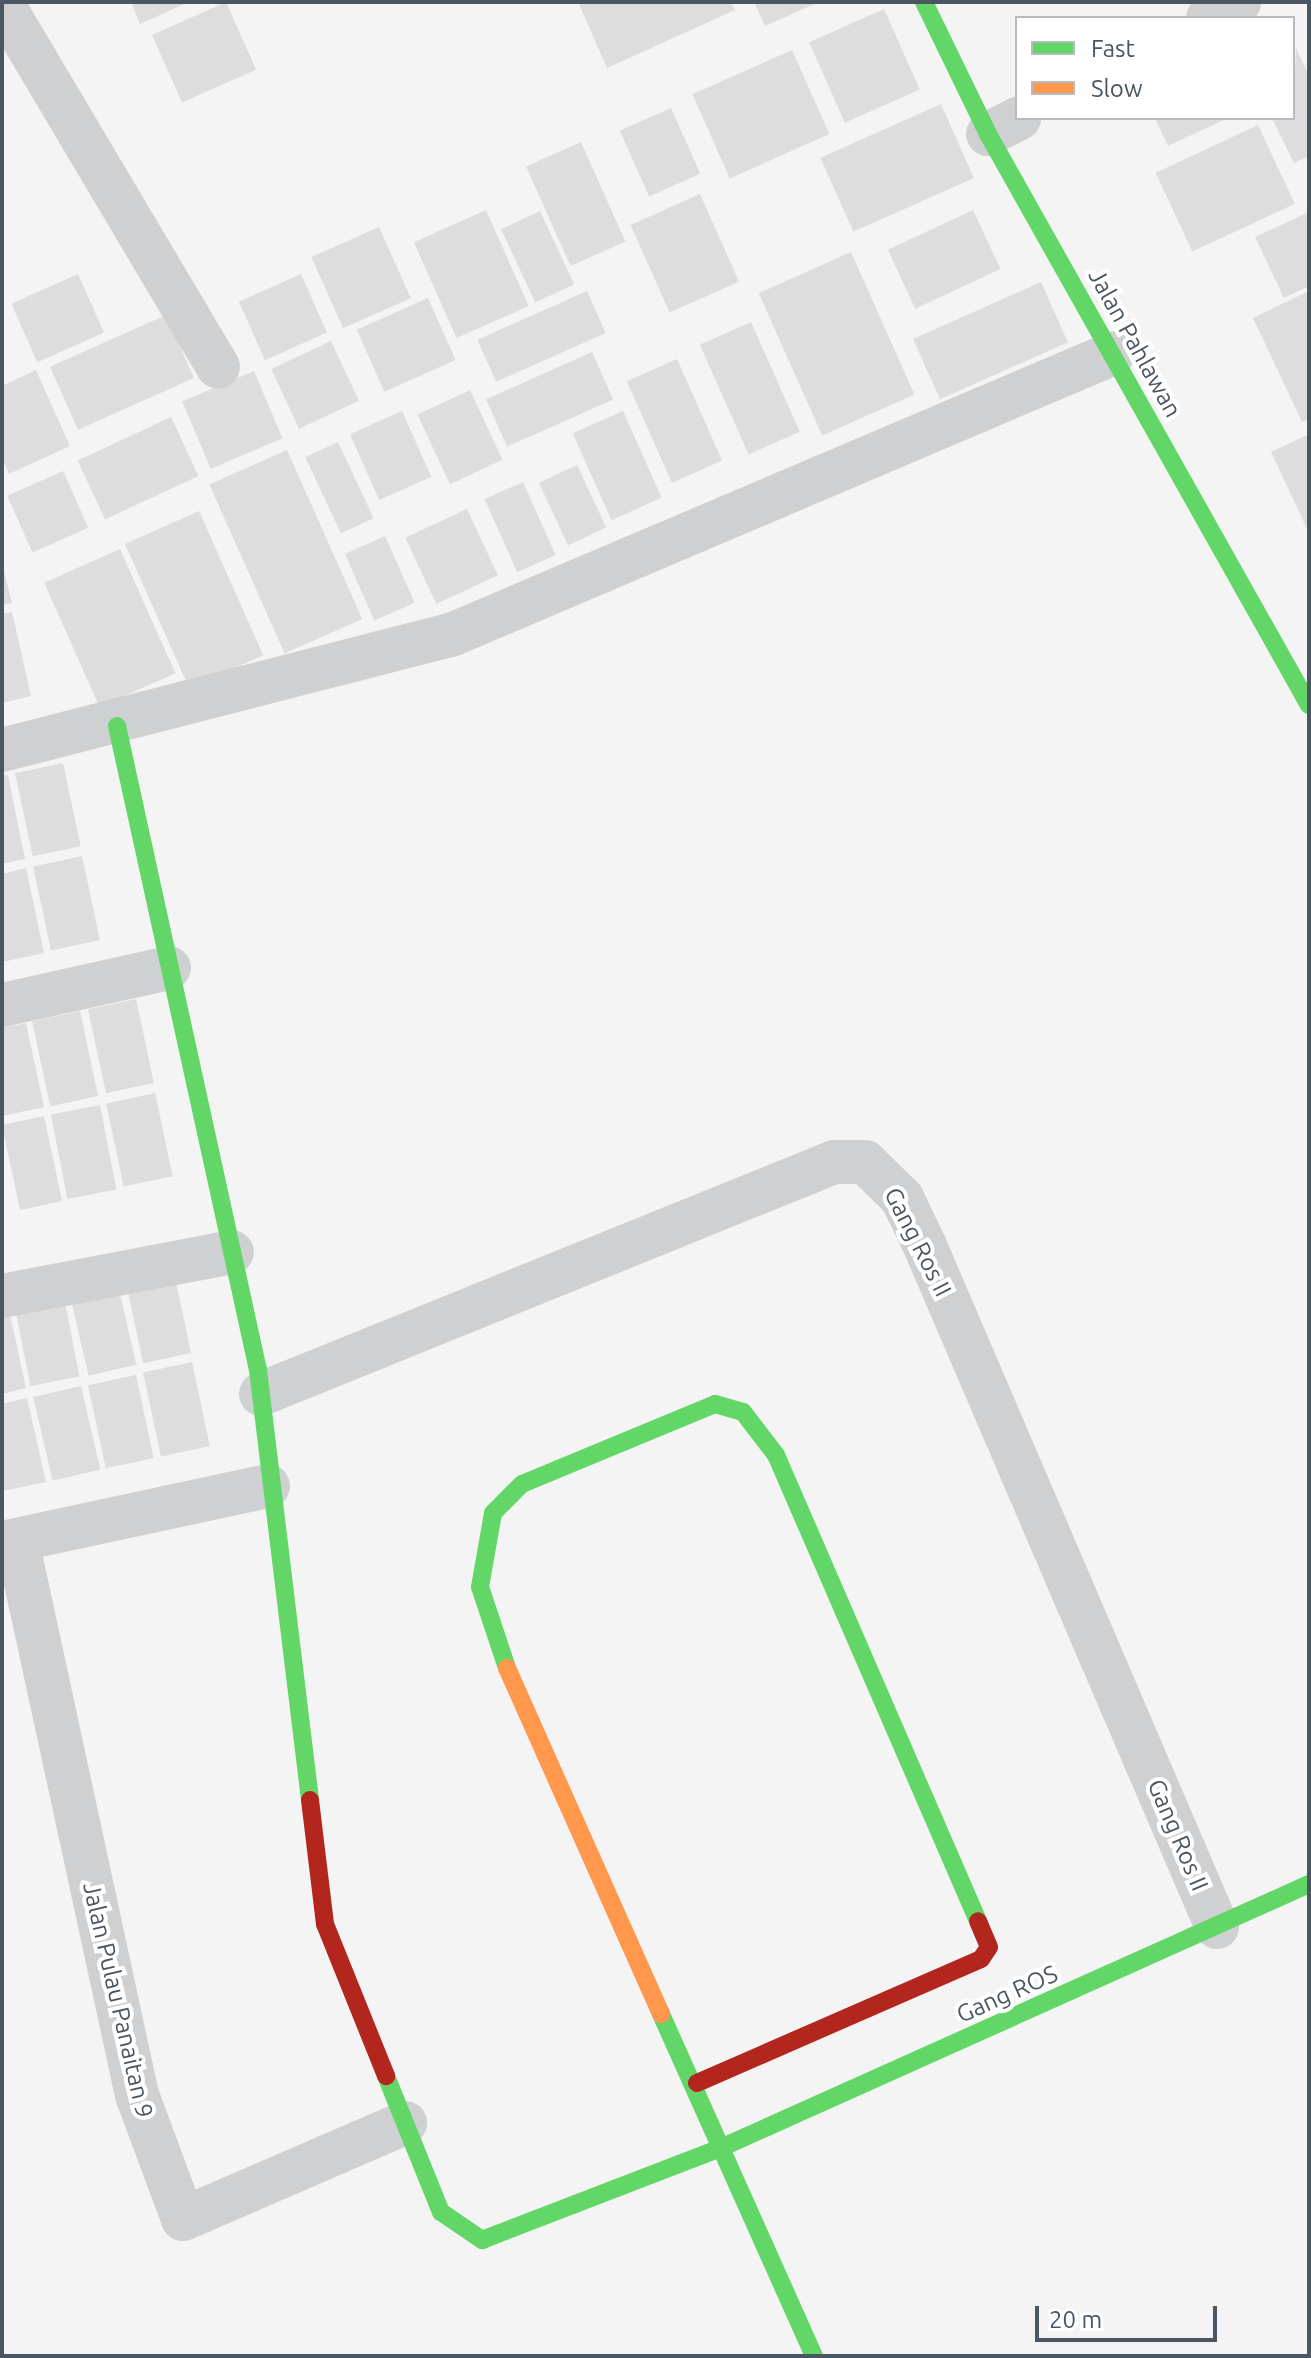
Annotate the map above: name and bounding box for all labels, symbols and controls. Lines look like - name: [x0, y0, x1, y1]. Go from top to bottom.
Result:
- legend: [1015, 16, 1295, 120]
- text: Fast: [1091, 35, 1135, 62]
- text: Slow: [1091, 75, 1143, 102]
- street label: Jalan Pahlawan: [1082, 264, 1188, 422]
- street label: Gang Ros II: [878, 1183, 958, 1301]
- street label: Gang Ros II: [1142, 1775, 1214, 1895]
- street label: Jalan Pulau Panaitan 9: [77, 1879, 159, 2121]
- street label: Gang ROS: [952, 1959, 1062, 2029]
- scale bar: [1039, 2290, 1221, 2340]
- text: 20 m: [1049, 2306, 1102, 2333]

